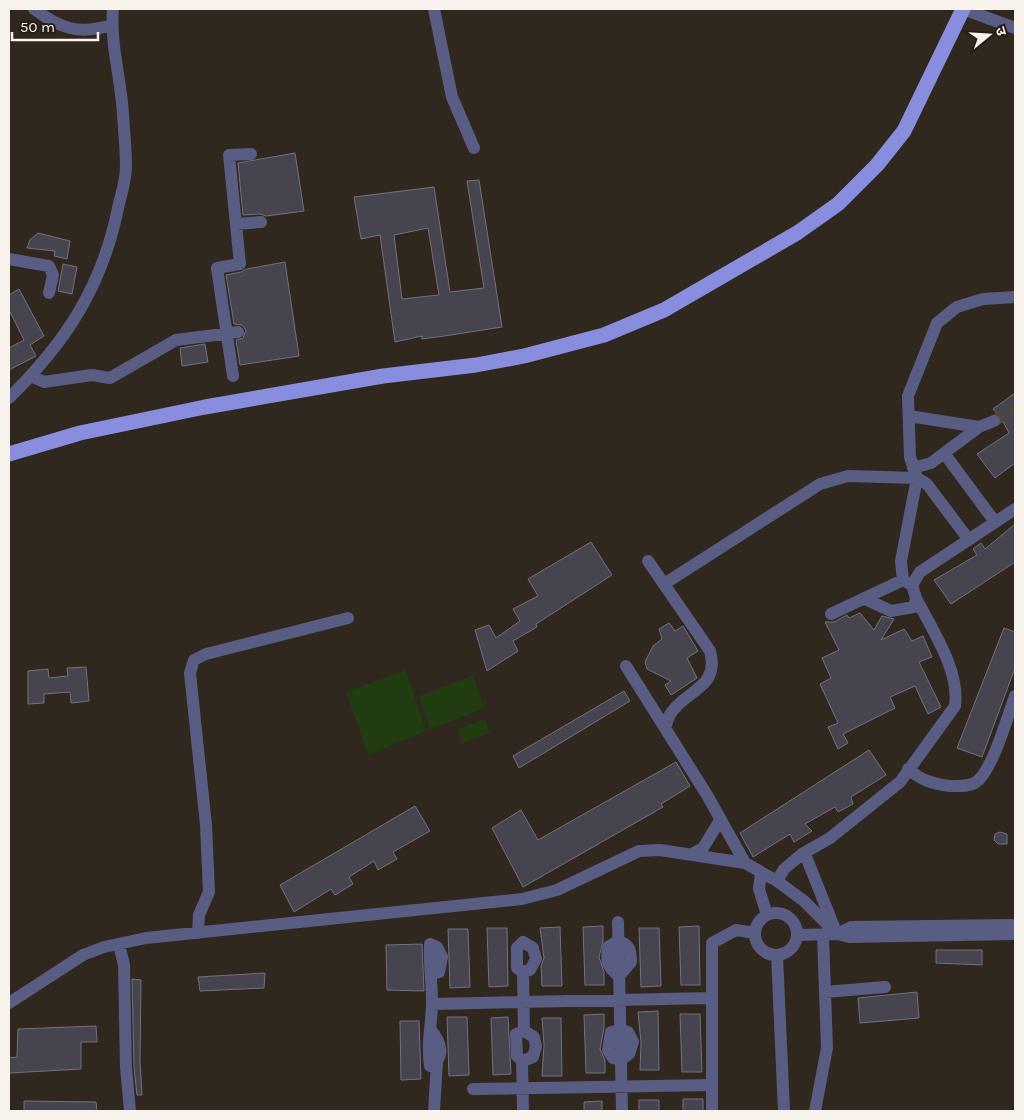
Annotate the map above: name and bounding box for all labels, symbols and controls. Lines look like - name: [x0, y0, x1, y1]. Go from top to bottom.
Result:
- scale bar: [12, 10, 99, 42]
- north arrow: [964, 10, 1014, 60]
- text: 50 m: [20, 18, 55, 36]
- text: उ: [992, 25, 1010, 38]

